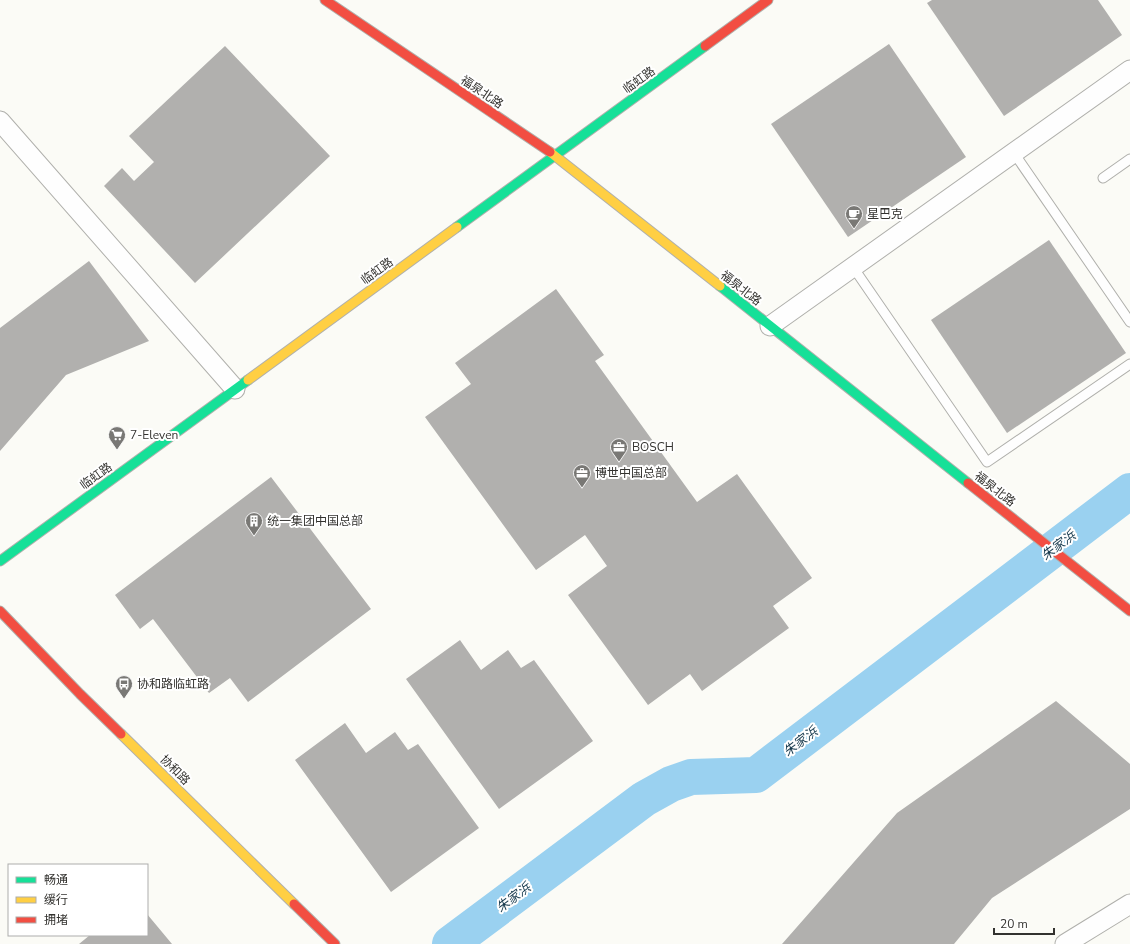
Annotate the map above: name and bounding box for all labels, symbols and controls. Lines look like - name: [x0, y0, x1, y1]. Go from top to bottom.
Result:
- street label: 临虹路: [620, 63, 658, 97]
- street label: 福泉北路: [458, 72, 506, 112]
- cafe icon: 星巴克: [844, 204, 864, 229]
- place label: 星巴克: [867, 206, 903, 222]
- street label: 临虹路: [358, 254, 396, 288]
- street label: 福泉北路: [717, 267, 765, 309]
- supermarket icon: 7-Eleven: [107, 425, 127, 450]
- place label: 7-Eleven: [130, 427, 178, 443]
- office icon: BOSCH: [609, 437, 629, 462]
- place label: BOSCH: [632, 439, 674, 455]
- street label: 临虹路: [77, 459, 115, 493]
- office icon: 博世中国总部: [572, 463, 592, 488]
- place label: 博世中国总部: [595, 465, 667, 481]
- street label: 福泉北路: [971, 468, 1019, 510]
- building icon: 统一集团中国总部: [244, 511, 264, 536]
- place label: 统一集团中国总部: [267, 513, 363, 529]
- water label: 朱家浜: [1038, 526, 1080, 565]
- bus stop icon: 协和路临虹路: [114, 674, 134, 699]
- place label: 协和路临虹路: [137, 676, 209, 692]
- water label: 朱家浜: [780, 722, 822, 761]
- street label: 协和路: [157, 752, 193, 788]
- legend: [8, 864, 148, 936]
- text: 畅通: [44, 872, 68, 888]
- water label: 朱家浜: [493, 878, 535, 917]
- text: 缓行: [44, 892, 68, 908]
- scale bar: [994, 910, 1054, 936]
- text: 拥堵: [44, 912, 68, 928]
- text: 20 m: [1000, 916, 1028, 932]

